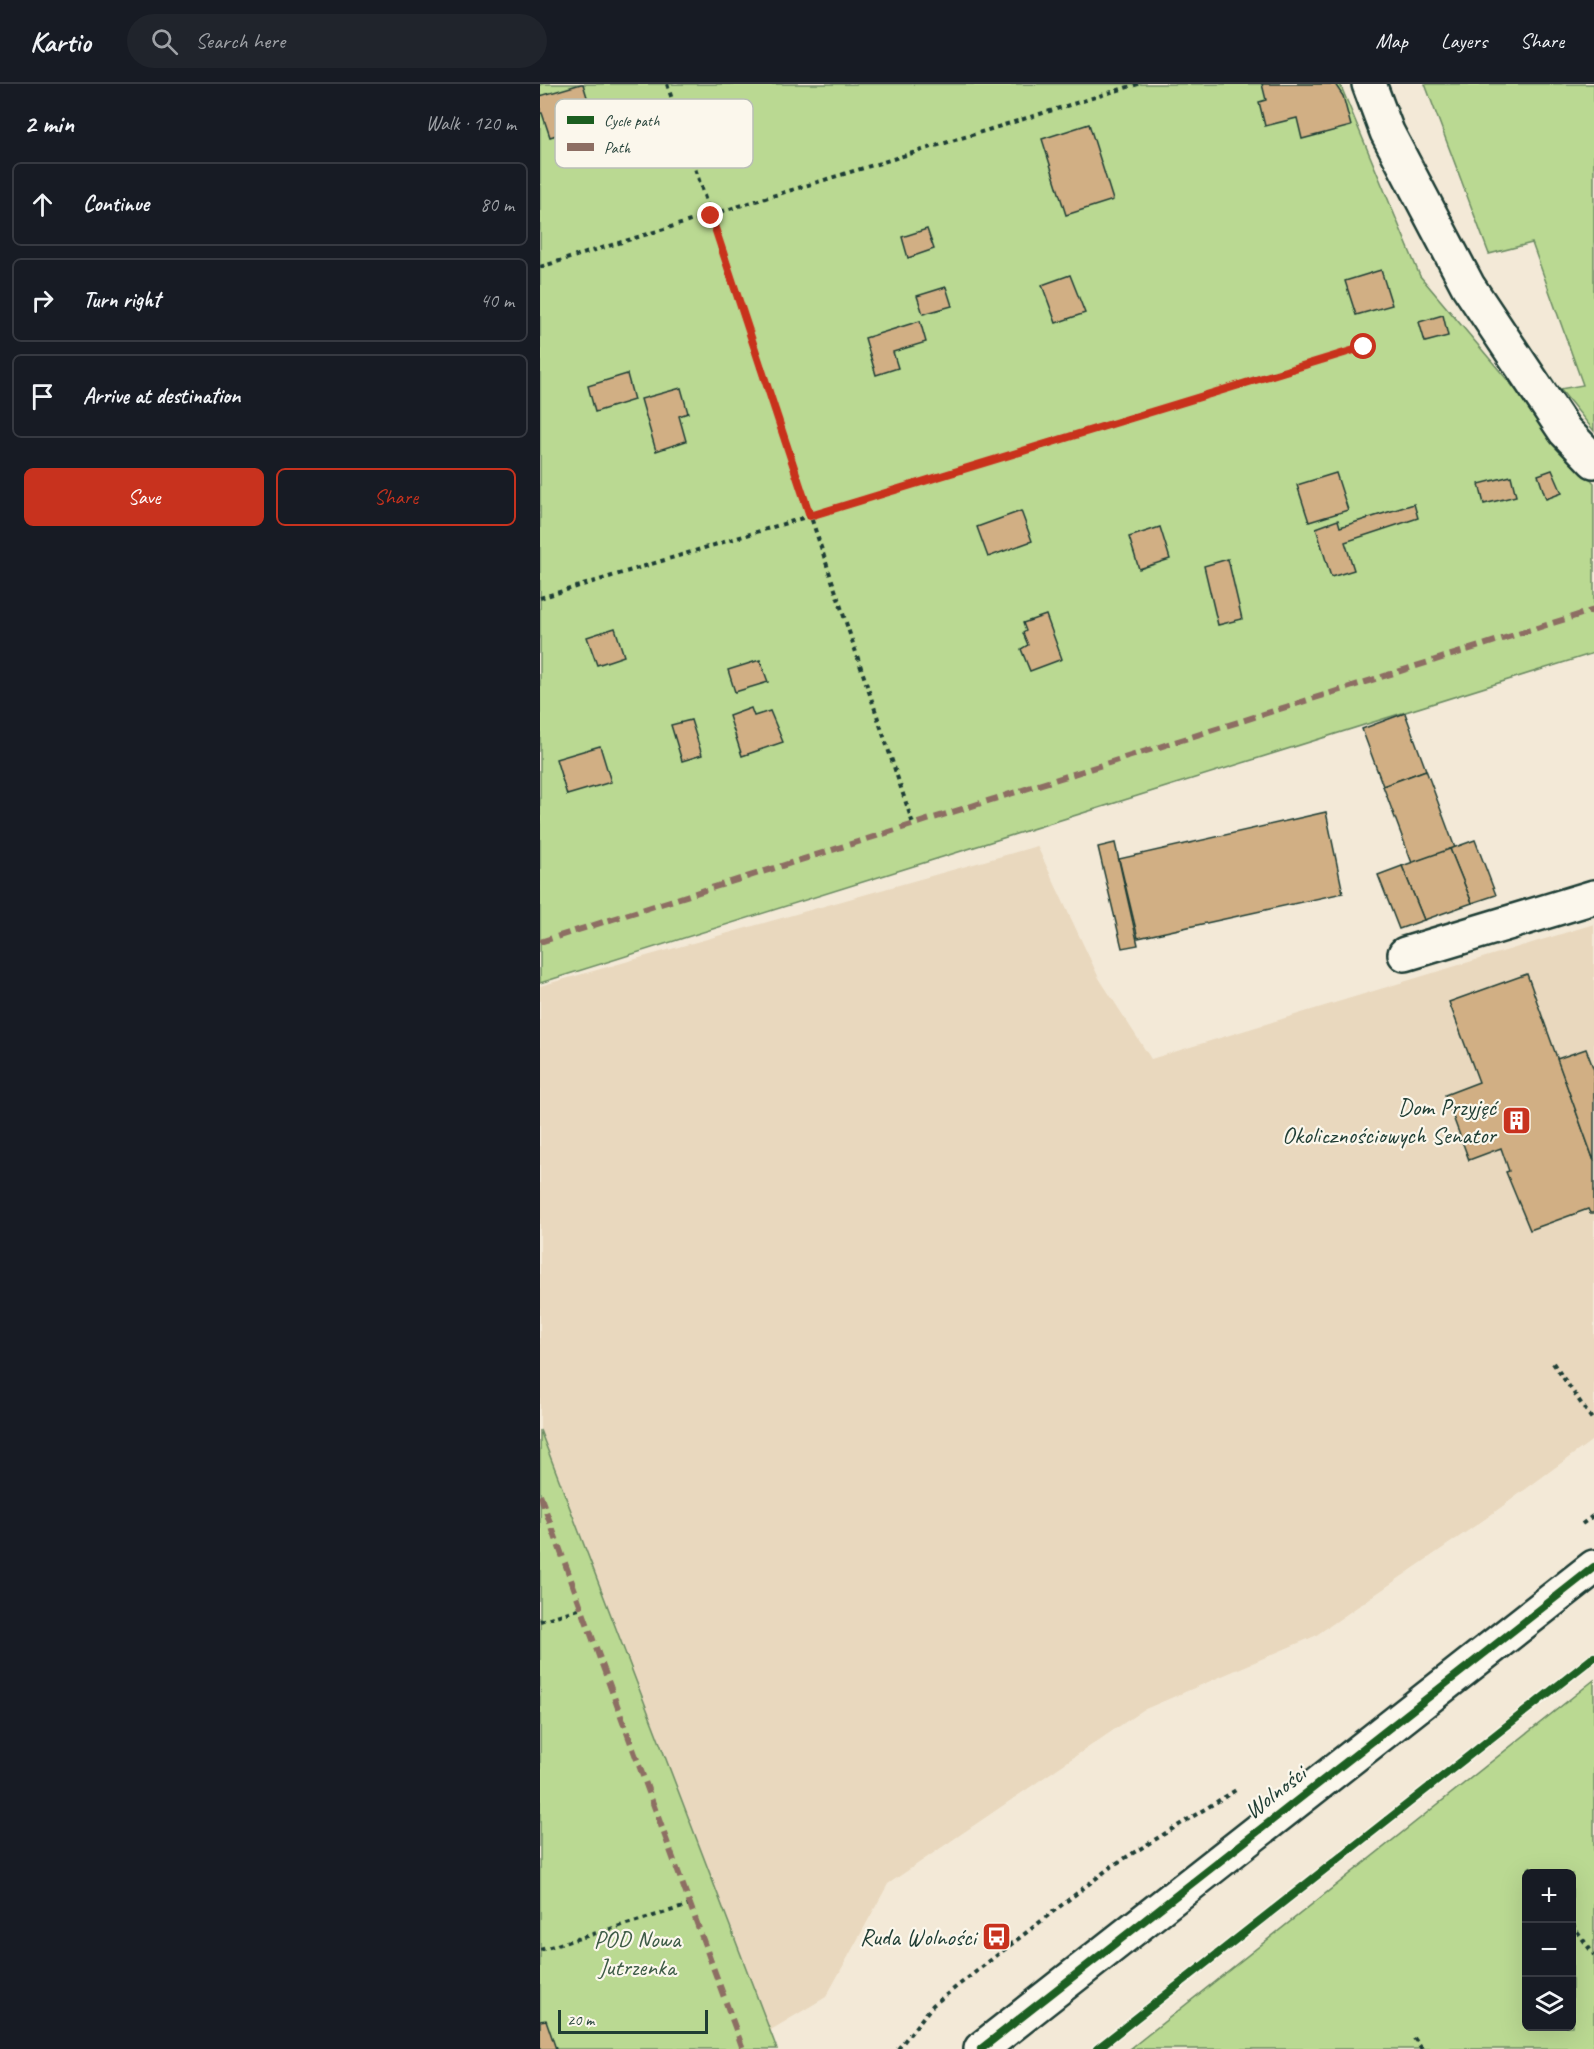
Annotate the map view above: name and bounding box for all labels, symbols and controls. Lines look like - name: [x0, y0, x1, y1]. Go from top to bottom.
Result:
- search box: [127, 14, 547, 68]
- text: Kartio: [30, 24, 91, 59]
- icon: search: [148, 25, 181, 58]
- text: Search here: [196, 27, 285, 55]
- text: Map: [1375, 28, 1408, 54]
- text: Layers: [1441, 28, 1487, 54]
- text: Share: [1520, 28, 1564, 54]
- legend: [555, 99, 753, 168]
- text: 2 min: [24, 107, 74, 140]
- text: Walk · 120 m: [426, 111, 516, 136]
- text: Cycle path: [604, 111, 660, 131]
- text: Path: [604, 138, 631, 158]
- icon: ahead: [26, 188, 59, 221]
- text: Continue: [83, 190, 149, 218]
- text: 80 m: [480, 192, 514, 217]
- route end: [697, 202, 723, 228]
- icon: right: [26, 284, 59, 317]
- text: Turn right: [83, 286, 160, 314]
- text: 40 m: [480, 288, 514, 313]
- route start: [1350, 333, 1376, 359]
- icon: arrive: [26, 380, 59, 413]
- text: Arrive at destination: [83, 382, 240, 410]
- button: Save: [24, 468, 264, 526]
- button: Share: [276, 468, 516, 526]
- place label: Dom Przyjęć Okolicznościowych Senator: [1282, 1092, 1499, 1150]
- building icon: Dom Przyjęć Okolicznościowych Senator: [1501, 1105, 1533, 1137]
- street label: Wolności: [1238, 1757, 1314, 1825]
- map controls: [1522, 1869, 1576, 2031]
- button: +: [1522, 1869, 1576, 1923]
- bus stop icon: Ruda Wolności: [981, 1921, 1013, 1953]
- place label: Ruda Wolności: [860, 1922, 979, 1952]
- button: −: [1522, 1923, 1576, 1977]
- park label: POD Nowa Jutrzenka: [594, 1924, 682, 1982]
- button: layers: [1522, 1977, 1576, 2031]
- scale bar: [558, 2007, 708, 2034]
- text: 20 m: [567, 2010, 594, 2030]

